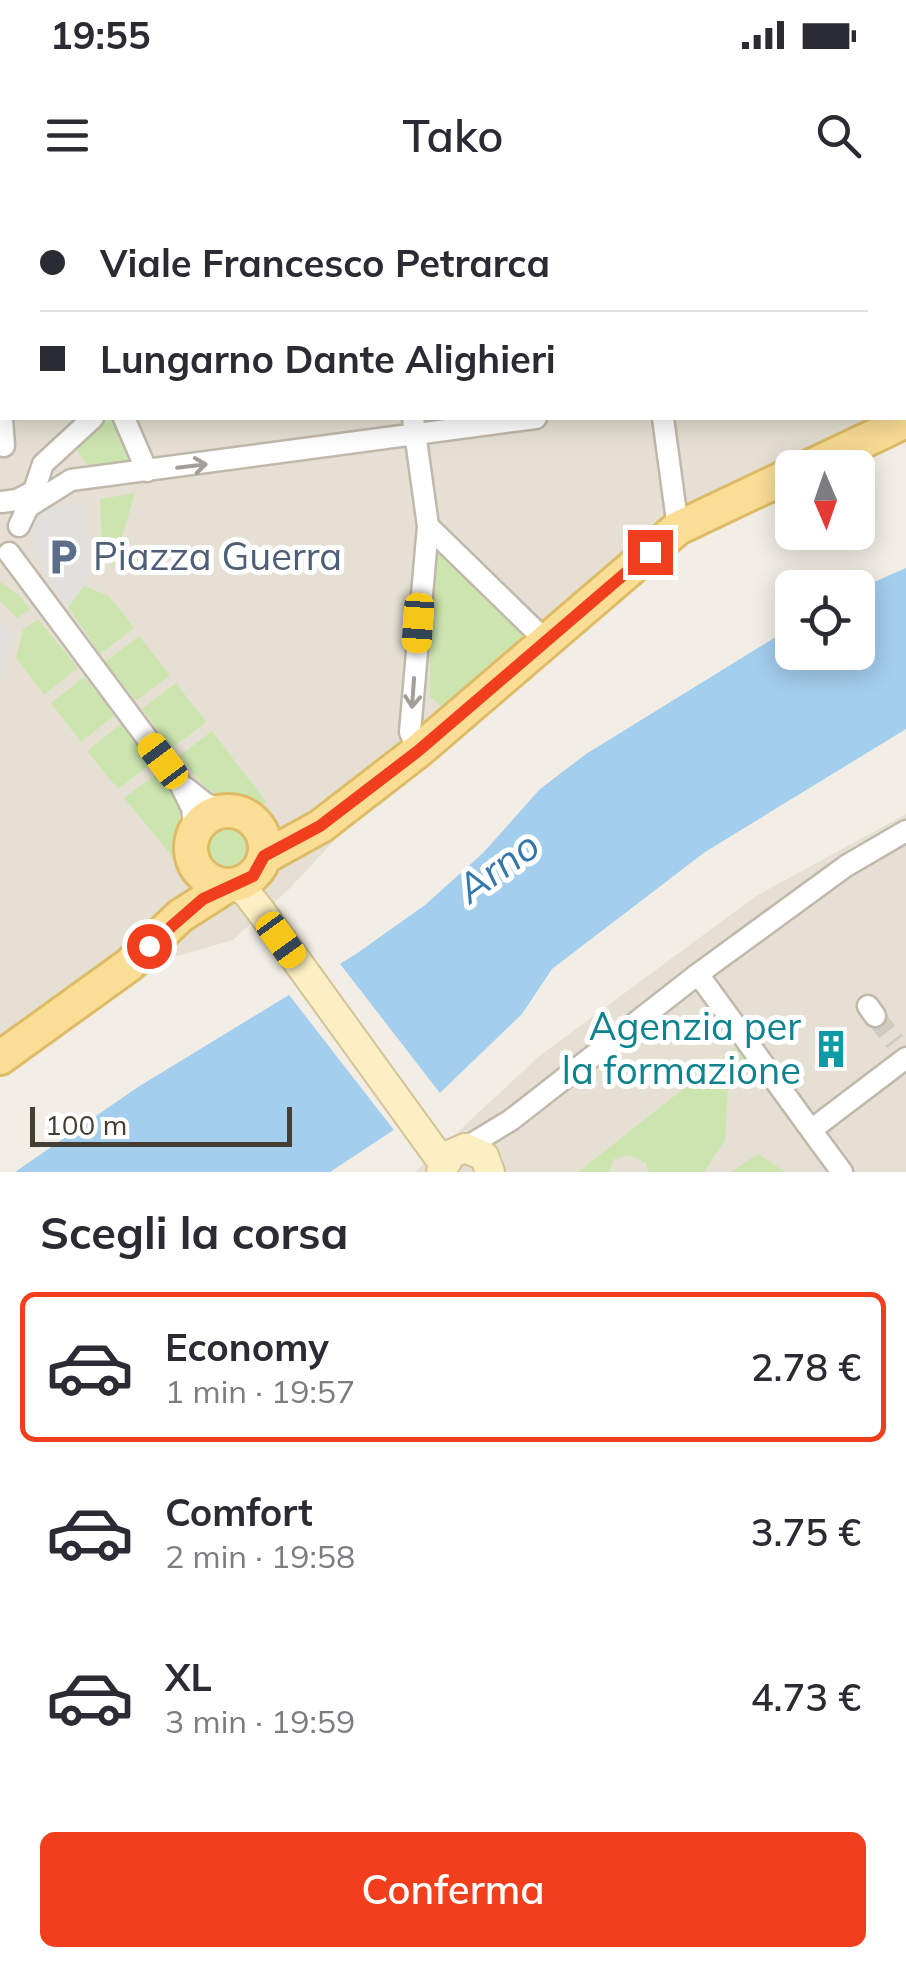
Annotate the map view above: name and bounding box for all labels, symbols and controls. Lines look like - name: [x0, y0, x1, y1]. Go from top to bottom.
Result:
- text: 19:55: [50, 11, 151, 59]
- text: Tako: [403, 107, 504, 163]
- icon: menu: [40, 108, 95, 163]
- icon: search: [811, 108, 866, 163]
- text: Viale Francesco Petrarca: [100, 239, 550, 287]
- text: Lungarno Dante Alighieri: [100, 335, 556, 383]
- north arrow: [775, 450, 875, 550]
- map controls: [775, 450, 875, 670]
- one-way arrow: [175, 456, 207, 474]
- route end: [628, 530, 673, 575]
- place label: Piazza Guerra: [93, 532, 342, 580]
- parking icon: Piazza Guerra: [42, 536, 84, 578]
- button: locate: [775, 570, 875, 670]
- car: [401, 592, 435, 654]
- one-way arrow: [403, 677, 422, 709]
- car: [133, 728, 193, 794]
- water label: Arno: [445, 819, 549, 914]
- car: [251, 907, 311, 973]
- route start: [127, 924, 172, 969]
- place label: Agenzia per la formazione: [562, 1002, 801, 1094]
- building icon: Agenzia per la formazione: [810, 1028, 852, 1070]
- scale bar: [30, 1102, 292, 1146]
- text: 100 m: [45, 1107, 127, 1142]
- text: Scegli la corsa: [40, 1204, 348, 1260]
- icon: car: [45, 1322, 135, 1412]
- text: Economy: [165, 1323, 329, 1371]
- text: 2.78 €: [751, 1343, 861, 1391]
- text: 1 min · 19:57: [165, 1371, 355, 1411]
- icon: car: [45, 1487, 135, 1577]
- text: Comfort: [165, 1488, 313, 1536]
- text: 3.75 €: [751, 1508, 861, 1556]
- text: 2 min · 19:58: [165, 1536, 355, 1576]
- icon: car: [45, 1652, 135, 1742]
- text: XL: [165, 1653, 212, 1701]
- text: 4.73 €: [751, 1673, 861, 1721]
- text: 3 min · 19:59: [165, 1701, 355, 1741]
- button: Conferma: [40, 1832, 866, 1947]

